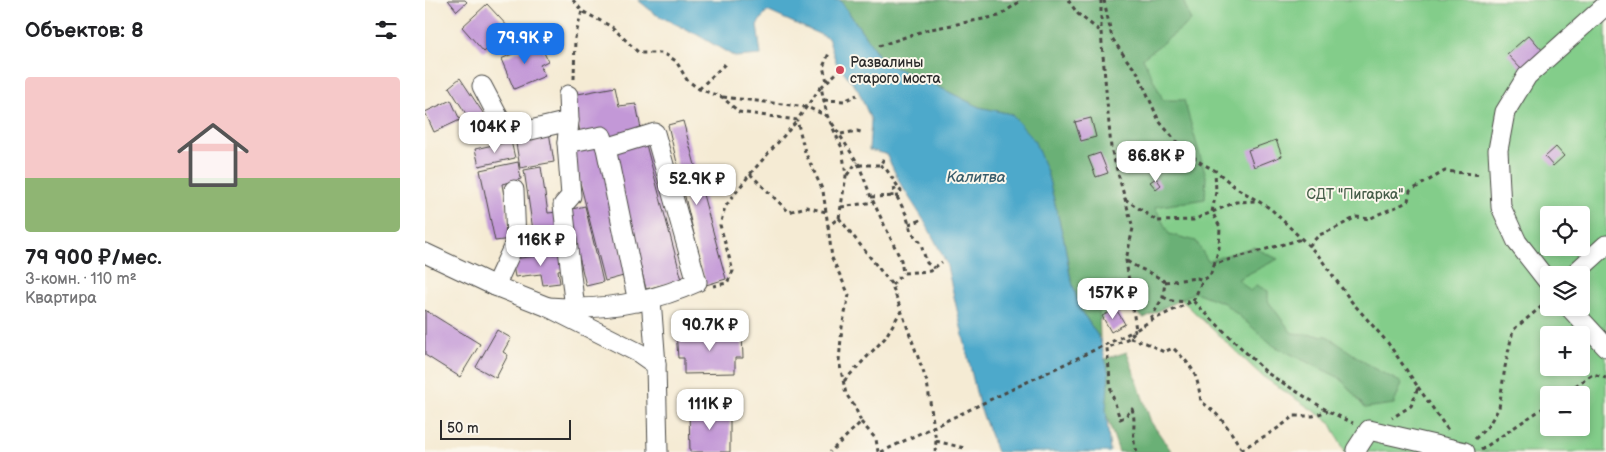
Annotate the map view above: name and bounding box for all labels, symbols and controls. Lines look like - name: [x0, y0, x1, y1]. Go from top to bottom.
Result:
- icon: filters: [372, 16, 400, 44]
- text: Объектов: 8: [25, 18, 144, 43]
- pin: 79.9K ₽: [479, 22, 571, 65]
- text: 79.9K ₽: [497, 29, 553, 48]
- place label: Развалины старого моста: [850, 54, 941, 87]
- marker: Развалины старого моста: [834, 64, 846, 76]
- icon: home: [168, 110, 258, 200]
- pin: 104K ₽: [454, 112, 536, 154]
- text: 104K ₽: [470, 118, 520, 137]
- pin: 86.8K ₽: [1110, 140, 1202, 183]
- text: 86.8K ₽: [1128, 147, 1184, 166]
- pin: 52.9K ₽: [651, 164, 743, 206]
- water label: Калитва: [946, 168, 1006, 187]
- text: 52.9K ₽: [669, 170, 725, 189]
- park label: СДТ "Пигарка": [1307, 186, 1403, 203]
- map controls: [1540, 206, 1590, 436]
- button: locate: [1540, 206, 1590, 256]
- pin: 116K ₽: [500, 224, 582, 267]
- text: 116K ₽: [517, 231, 565, 250]
- text: 79 900 ₽/мес.: [25, 245, 162, 270]
- button: layers: [1540, 266, 1590, 316]
- text: 3-комн. · 110 m²: [25, 270, 137, 289]
- pin: 157K ₽: [1072, 278, 1154, 320]
- text: 157K ₽: [1088, 284, 1138, 303]
- text: Квартира: [25, 289, 97, 308]
- pin: 90.7K ₽: [664, 310, 756, 352]
- text: 90.7K ₽: [682, 316, 738, 335]
- button: +: [1540, 326, 1590, 376]
- button: −: [1540, 386, 1590, 436]
- pin: 111K ₽: [669, 388, 751, 431]
- text: 111K ₽: [688, 395, 732, 414]
- scale bar: [440, 417, 571, 440]
- text: 50 m: [447, 420, 479, 437]

